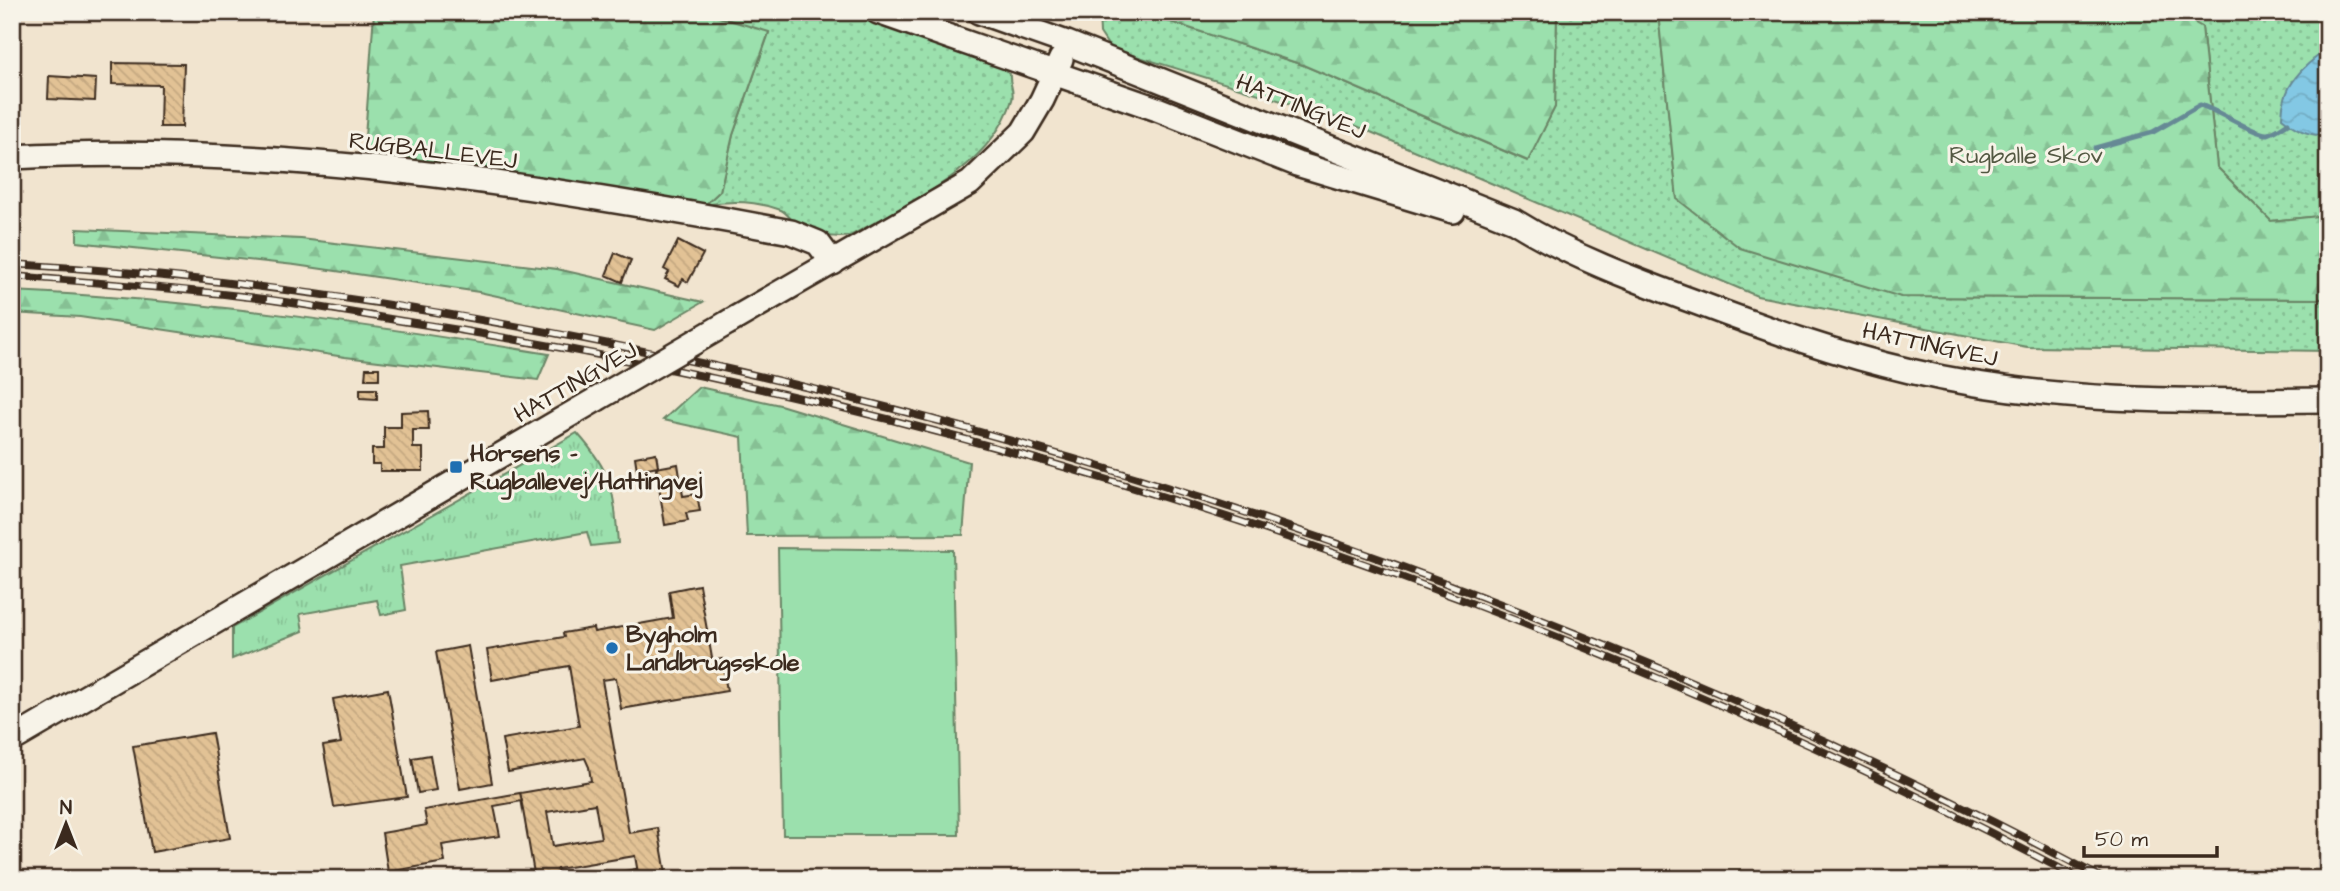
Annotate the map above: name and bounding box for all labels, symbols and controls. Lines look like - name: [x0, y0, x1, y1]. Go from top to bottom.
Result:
- street label: HATTINGVEJ: [1231, 65, 1371, 148]
- street label: RUGBALLEVEJ: [347, 124, 519, 178]
- park label: Rugballe Skov: [1949, 139, 2103, 174]
- street label: HATTINGVEJ: [1859, 314, 2001, 376]
- street label: HATTINGVEJ: [508, 334, 644, 432]
- place label: Horsens - Rugballevej/Hattingvej: [470, 437, 703, 500]
- marker: Horsens - Rugballevej/Hattingvej: [448, 459, 464, 475]
- place label: Bygholm Landbrugsskole: [626, 618, 800, 681]
- marker: Bygholm Landbrugsskole: [604, 640, 620, 656]
- north arrow: [32, 790, 102, 860]
- text: N: [60, 795, 72, 822]
- scale bar: [2084, 814, 2218, 858]
- text: 50 m: [2095, 825, 2149, 854]

